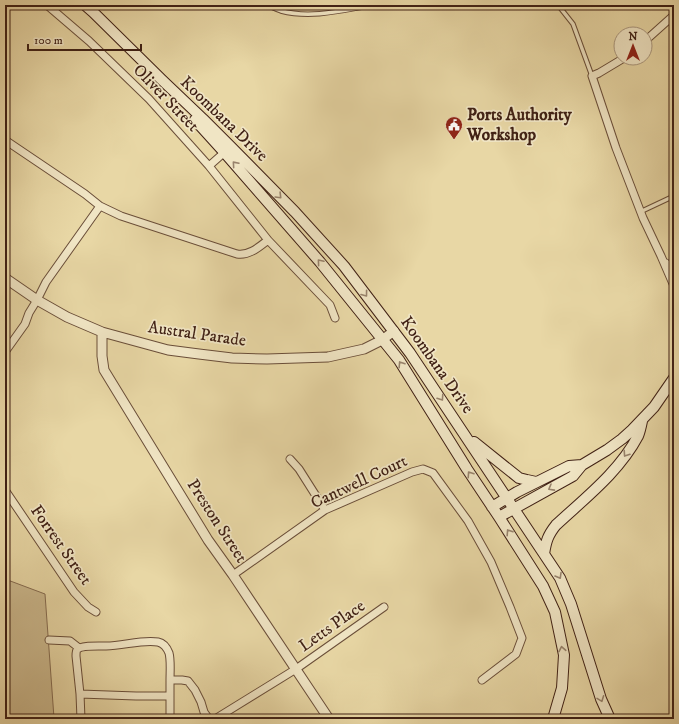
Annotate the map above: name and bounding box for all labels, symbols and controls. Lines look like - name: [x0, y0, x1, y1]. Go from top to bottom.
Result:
- scale bar: [28, 26, 141, 52]
- north arrow: [613, 26, 653, 66]
- text: N: [628, 30, 638, 44]
- text: 100 m: [34, 33, 63, 48]
- street label: Oliver Street: [128, 59, 204, 137]
- street label: Koombana Drive: [175, 72, 273, 166]
- place label: Ports Authority Workshop: [466, 104, 572, 146]
- public building icon: Ports Authority Workshop: [444, 115, 464, 140]
- one-way arrow: [232, 162, 239, 169]
- one-way arrow: [274, 191, 282, 199]
- one-way arrow: [318, 260, 325, 267]
- one-way arrow: [360, 289, 367, 296]
- street label: Koombana Drive: [395, 312, 479, 418]
- street label: Austral Parade: [147, 316, 247, 352]
- one-way arrow: [398, 361, 406, 368]
- one-way arrow: [436, 393, 443, 400]
- street label: Cantwell Court: [307, 450, 411, 514]
- one-way arrow: [623, 450, 631, 457]
- one-way arrow: [468, 472, 475, 479]
- street label: Preston Street: [182, 475, 252, 567]
- one-way arrow: [548, 484, 555, 491]
- street label: Forrest Street: [25, 501, 97, 590]
- one-way arrow: [507, 530, 514, 537]
- one-way arrow: [554, 572, 561, 579]
- street label: Letts Place: [295, 595, 369, 657]
- one-way arrow: [559, 646, 567, 652]
- one-way arrow: [597, 695, 605, 702]

